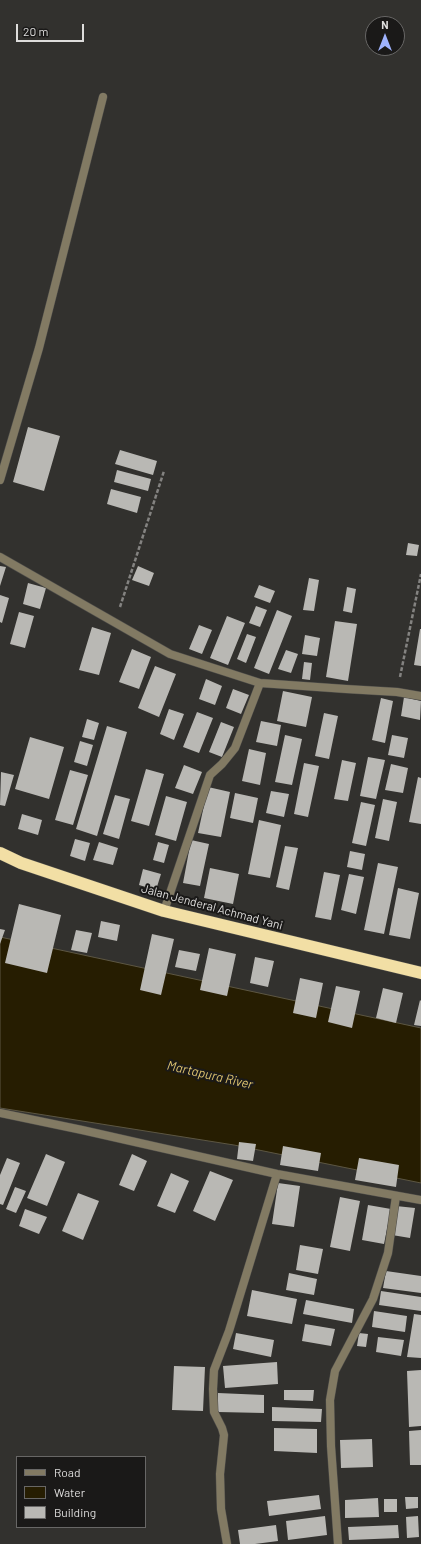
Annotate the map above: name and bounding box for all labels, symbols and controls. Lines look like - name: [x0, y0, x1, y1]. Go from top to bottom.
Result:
- scale bar: [18, 16, 86, 42]
- north arrow: [365, 16, 405, 56]
- text: N: [381, 18, 389, 31]
- text: 20 m: [23, 24, 49, 38]
- street label: Jalan Jenderal Achmad Yani: [140, 881, 284, 933]
- water label: Martapura River: [166, 1058, 254, 1092]
- legend: [16, 1456, 146, 1528]
- text: Road: [54, 1465, 81, 1479]
- text: Water: [54, 1485, 85, 1499]
- text: Building: [54, 1505, 96, 1519]

